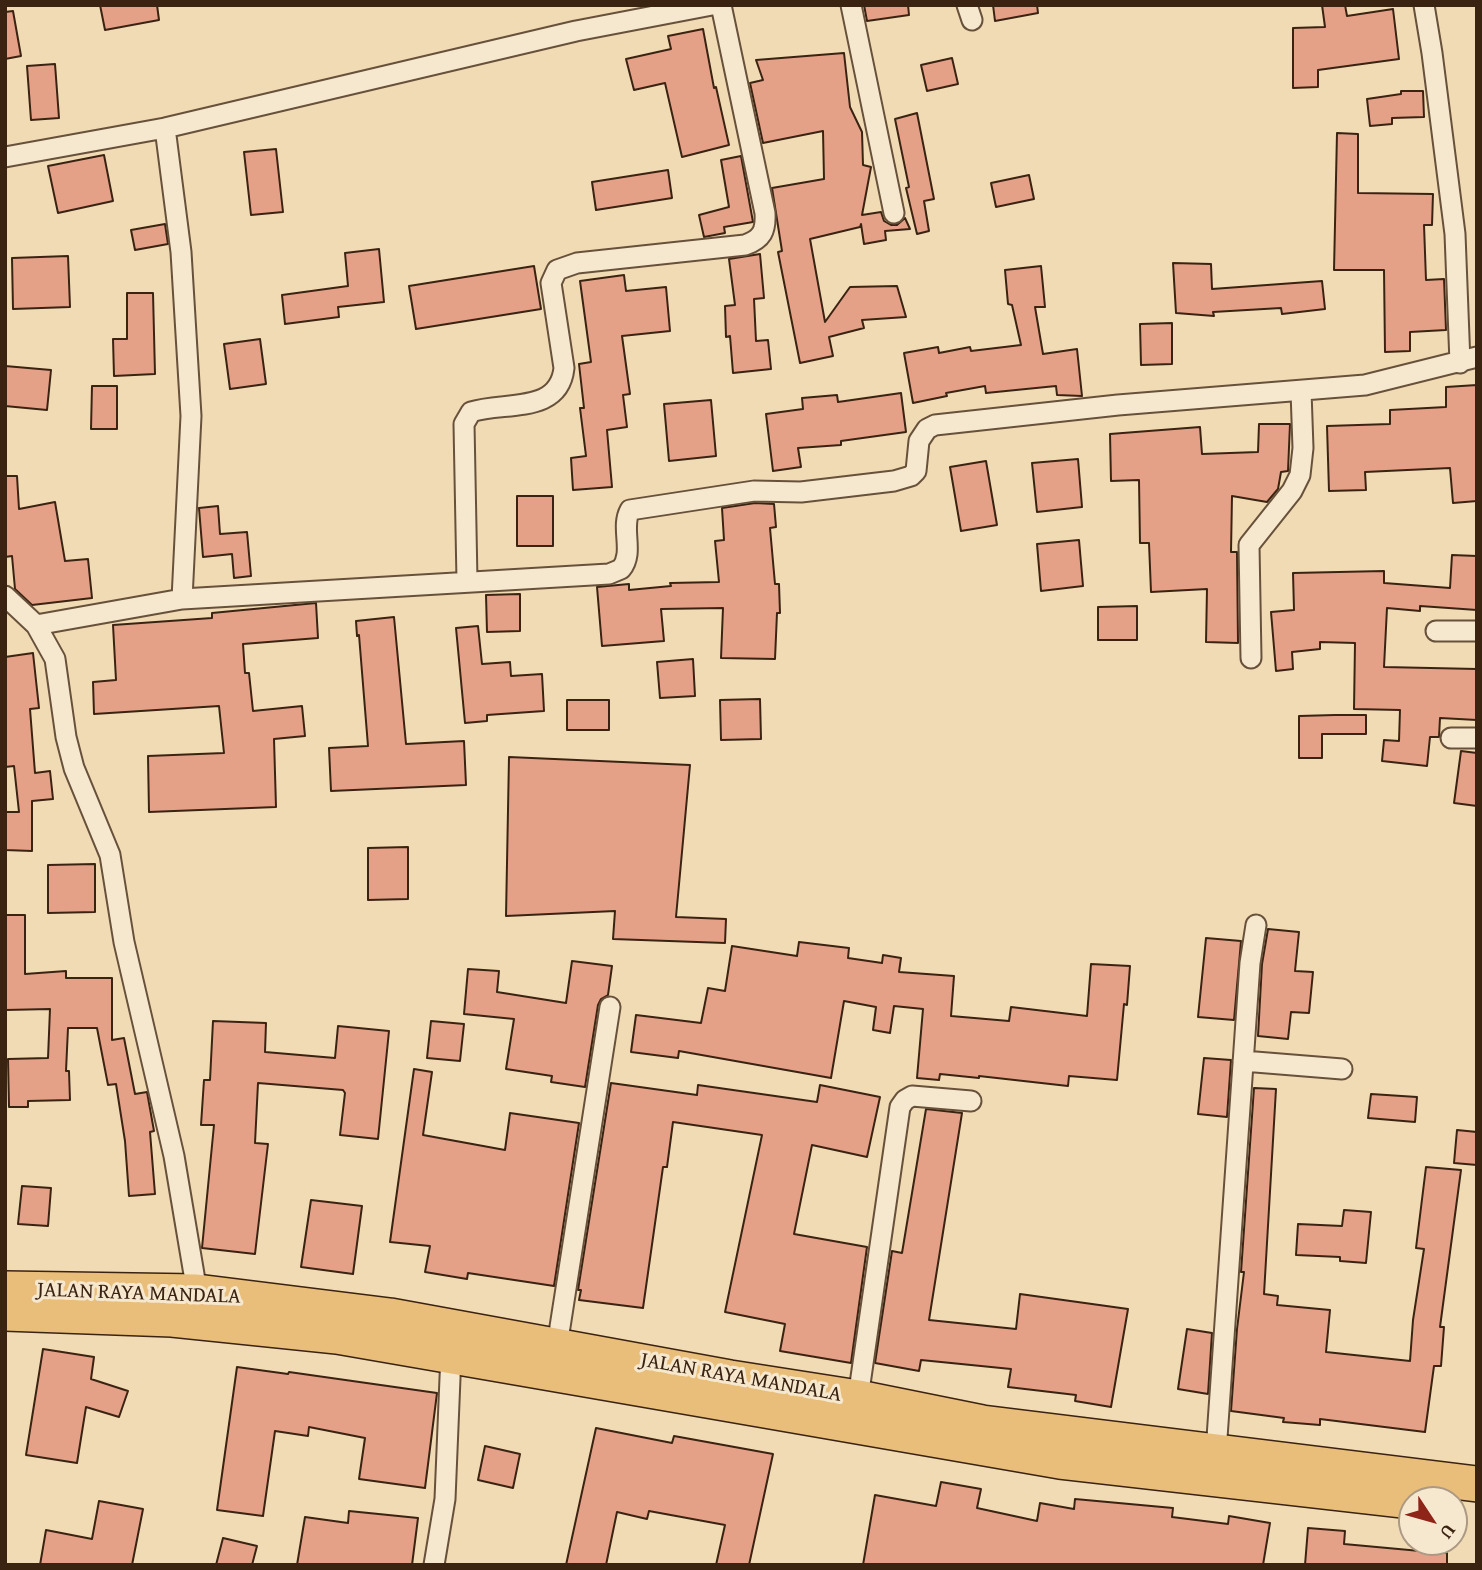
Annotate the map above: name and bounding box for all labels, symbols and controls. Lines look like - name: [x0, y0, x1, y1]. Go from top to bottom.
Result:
- street label: JALAN RAYA MANDALA: [37, 1278, 241, 1310]
- street label: JALAN RAYA MANDALA: [639, 1348, 843, 1408]
- north arrow: [1398, 1486, 1468, 1556]
- text: U: [1433, 1519, 1463, 1546]

